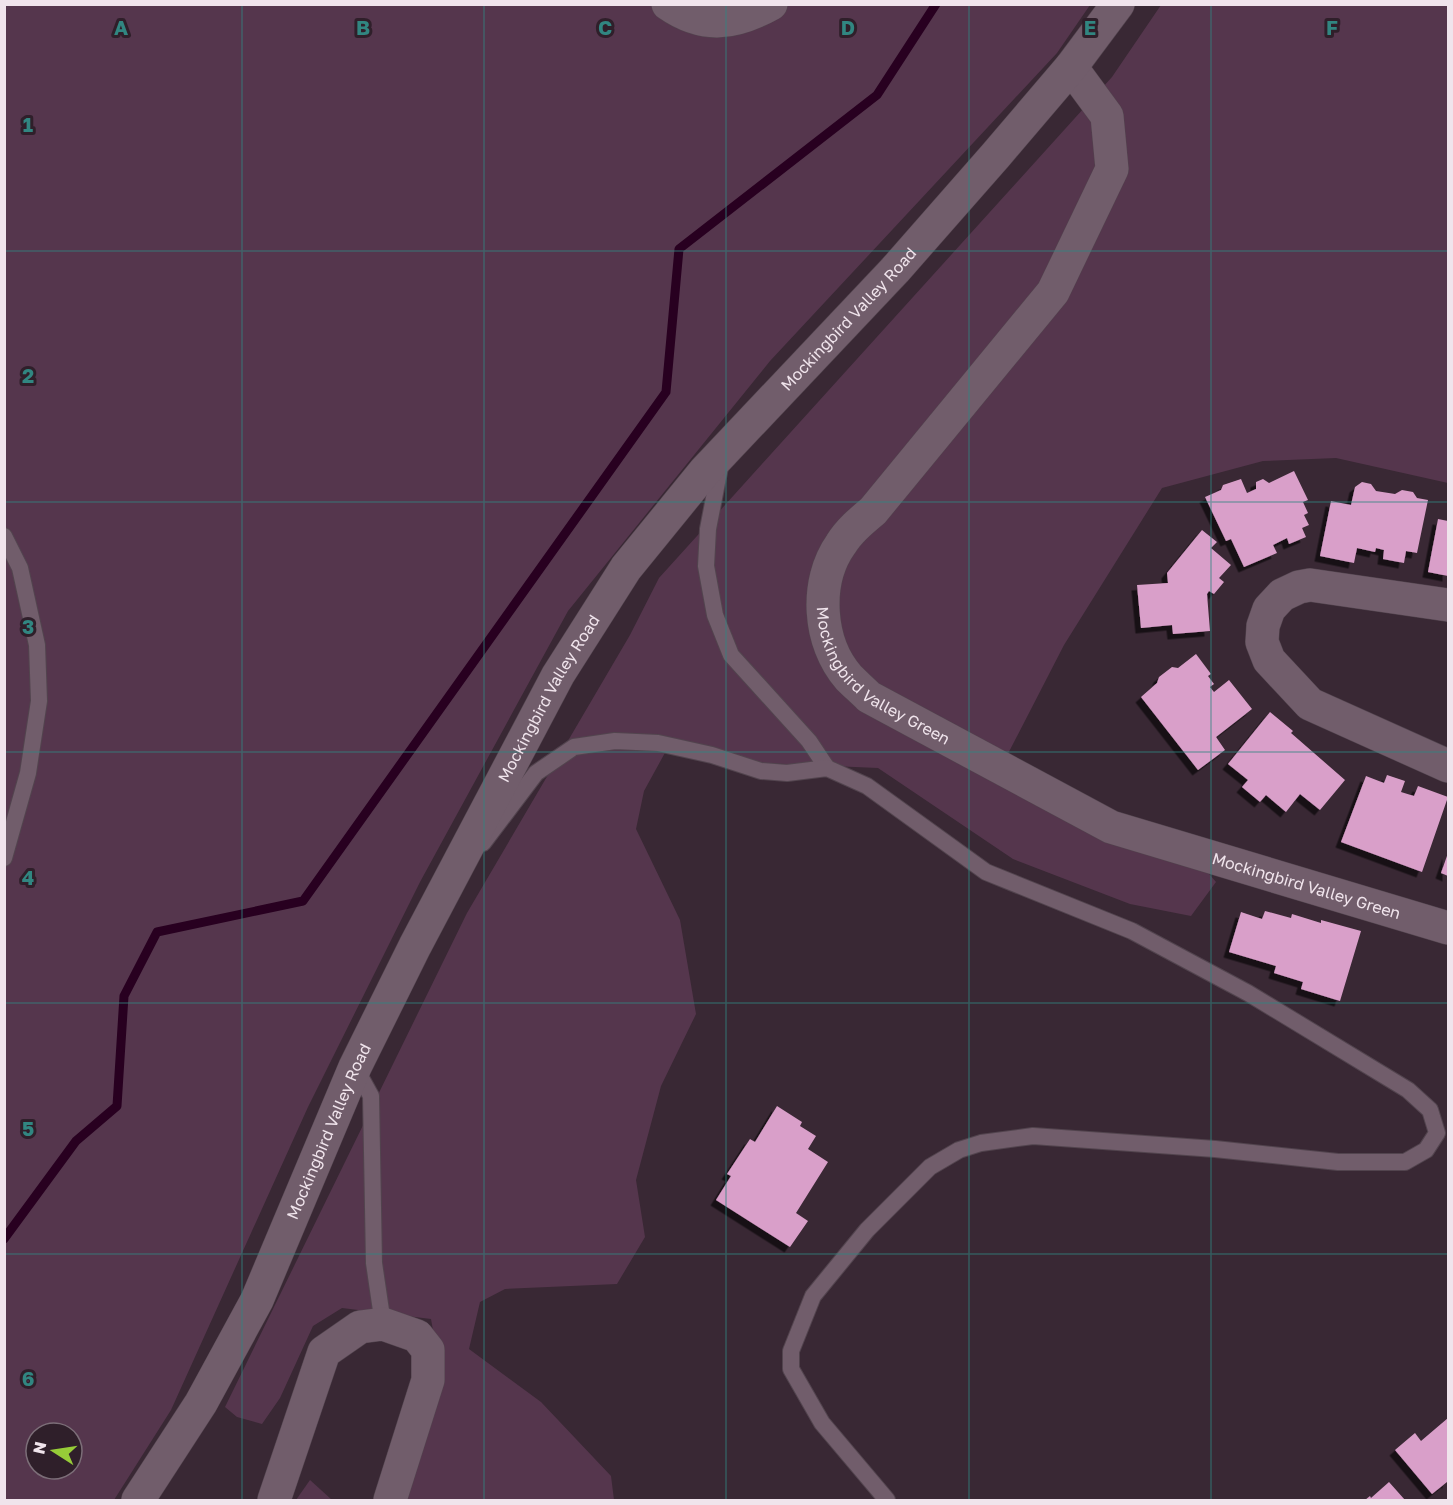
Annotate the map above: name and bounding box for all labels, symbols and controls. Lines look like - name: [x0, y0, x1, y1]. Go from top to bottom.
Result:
- text: A: [114, 15, 128, 39]
- text: B: [356, 15, 370, 39]
- text: C: [598, 15, 612, 39]
- text: D: [841, 15, 855, 39]
- text: E: [1084, 15, 1096, 39]
- text: F: [1326, 15, 1338, 39]
- text: 1: [23, 112, 33, 136]
- street label: Mockingbird Valley Road: [776, 243, 920, 395]
- text: 2: [22, 363, 34, 387]
- street label: Mockingbird Valley Green: [813, 606, 954, 749]
- street label: Mockingbird Valley Road: [493, 611, 604, 786]
- text: 3: [22, 614, 34, 638]
- street label: Mockingbird Valley Green: [1210, 848, 1403, 923]
- text: 4: [22, 865, 34, 889]
- street label: Mockingbird Valley Road: [282, 1040, 375, 1222]
- text: 5: [22, 1116, 34, 1140]
- text: 6: [22, 1366, 34, 1390]
- north arrow: [24, 1421, 84, 1481]
- text: N: [28, 1440, 50, 1456]

